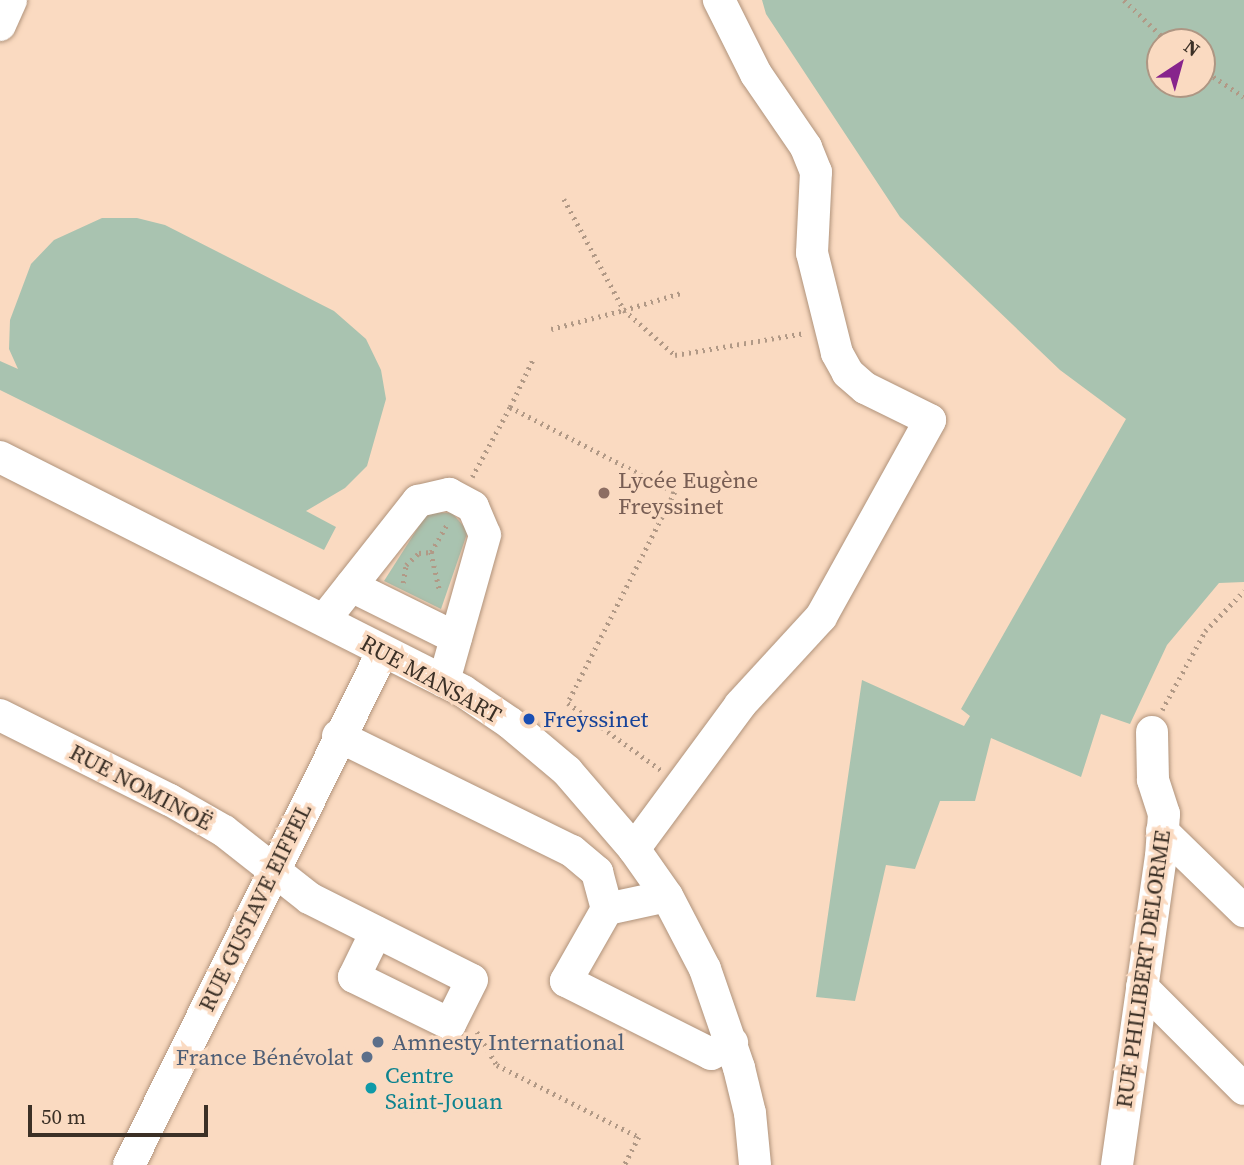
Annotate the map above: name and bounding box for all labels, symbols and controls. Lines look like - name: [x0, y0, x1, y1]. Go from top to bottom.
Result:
- north arrow: [1146, 28, 1216, 98]
- text: N: [1179, 33, 1205, 62]
- place label: Lycée Eugène Freyssinet: [618, 466, 758, 520]
- marker: Lycée Eugène Freyssinet: [596, 485, 612, 501]
- street label: RUE MANSART: [356, 629, 506, 729]
- place label: Freyssinet: [543, 705, 648, 733]
- marker: Freyssinet: [521, 711, 537, 727]
- street label: RUE NOMINOË: [65, 738, 217, 836]
- street label: RUE GUSTAVE EIFFEL: [192, 798, 318, 1016]
- street label: RUE PHILIBERT DELORME: [1110, 828, 1176, 1110]
- place label: Amnesty International: [392, 1028, 625, 1056]
- marker: Amnesty International: [370, 1034, 386, 1050]
- place label: France Bénévolat: [176, 1043, 353, 1071]
- marker: France Bénévolat: [359, 1049, 375, 1065]
- place label: Centre Saint-Jouan: [385, 1061, 503, 1115]
- marker: Centre Saint-Jouan: [363, 1080, 379, 1096]
- scale bar: [32, 1092, 212, 1136]
- text: 50 m: [41, 1102, 86, 1131]

